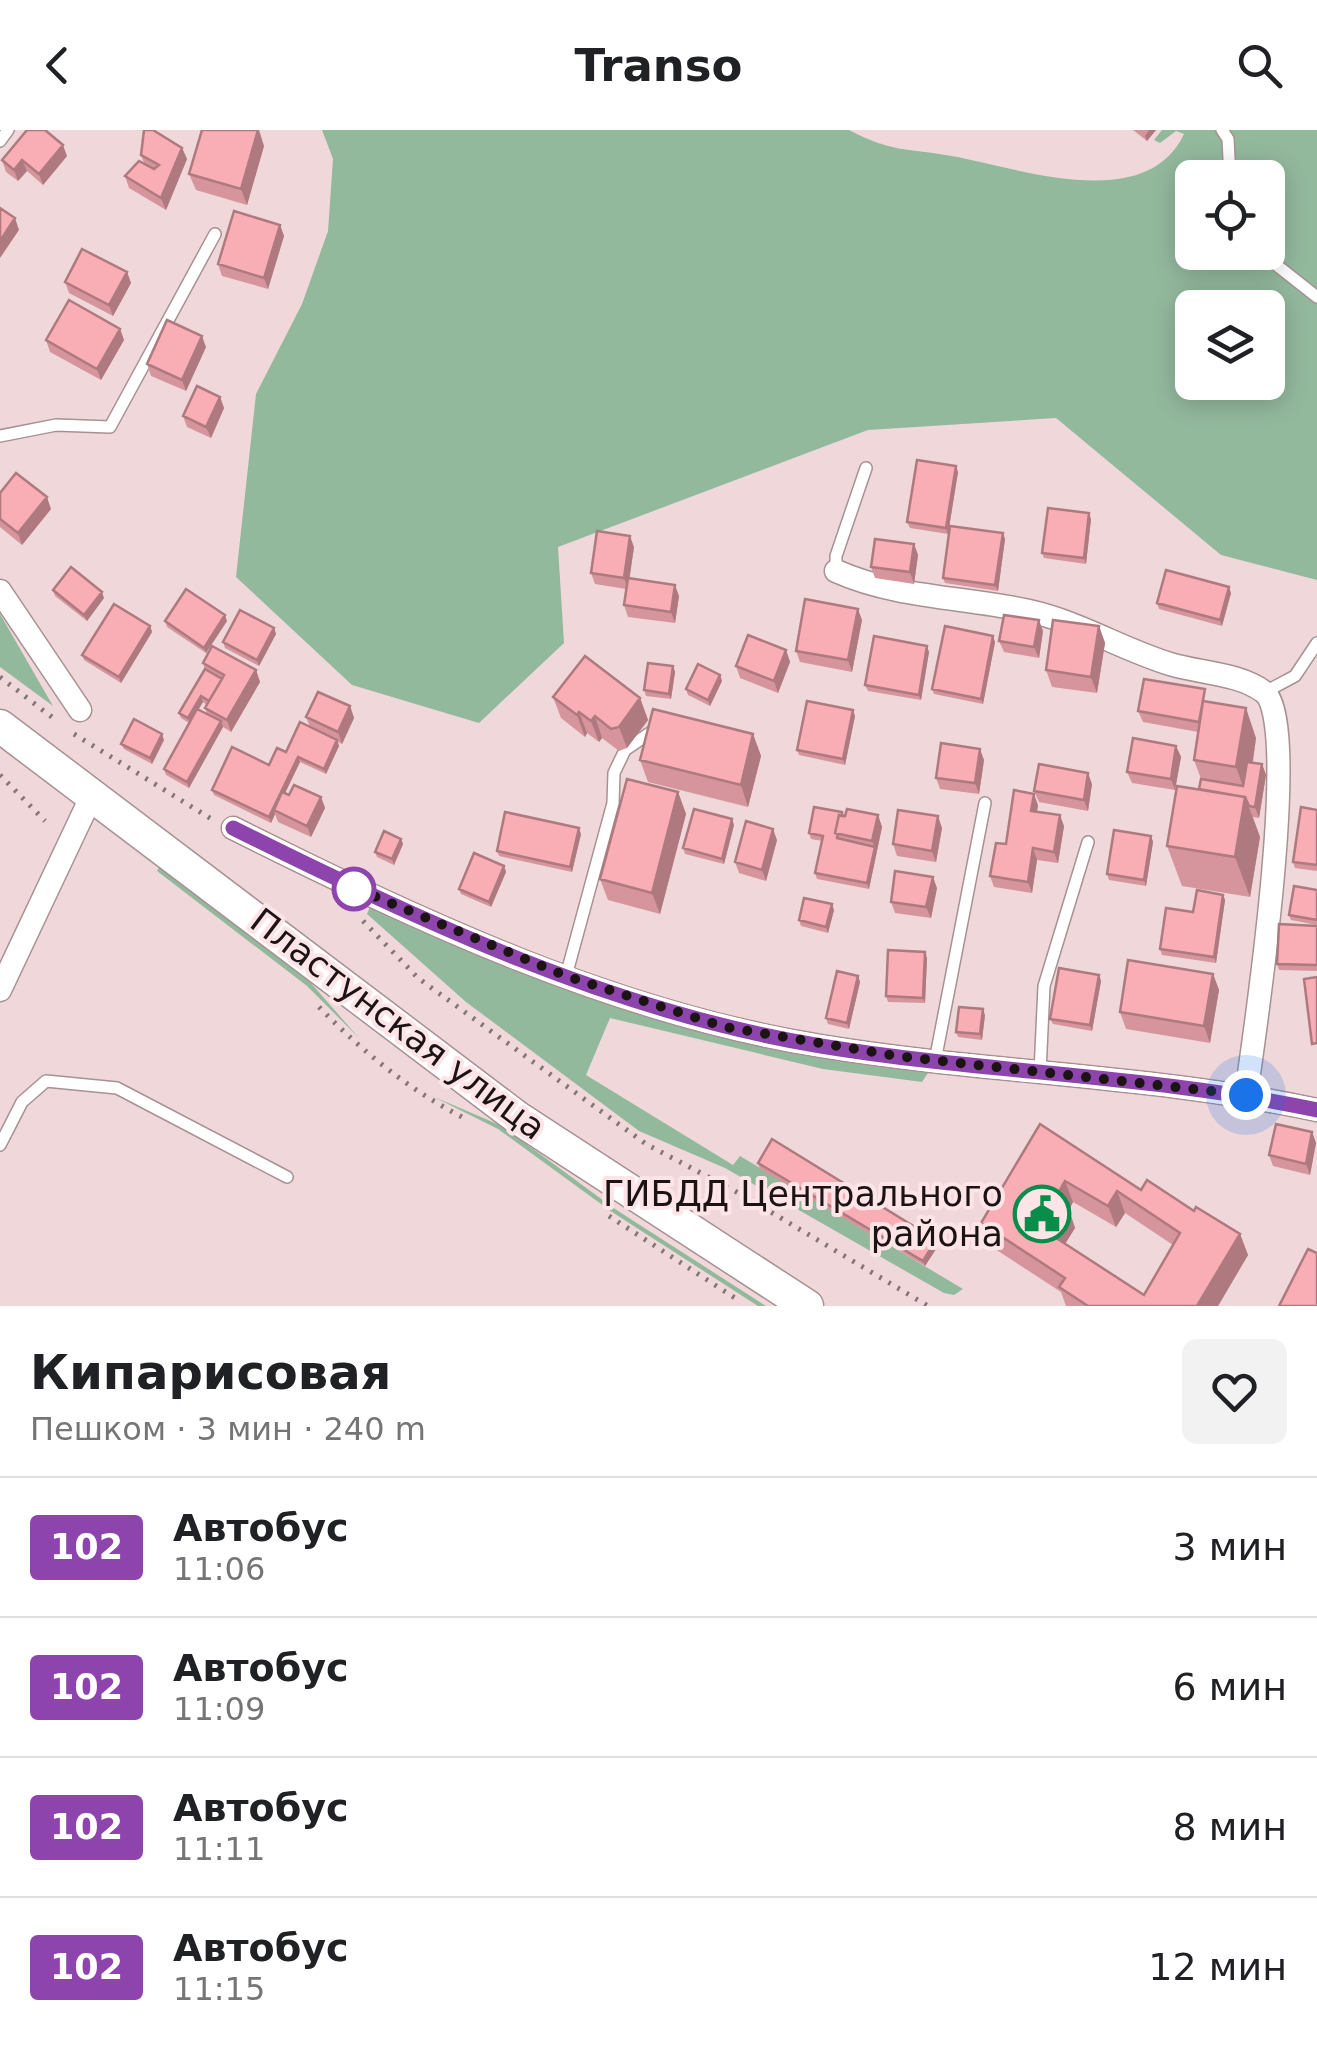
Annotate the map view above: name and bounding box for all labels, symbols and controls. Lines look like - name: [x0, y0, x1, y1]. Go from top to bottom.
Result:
- icon: back: [30, 38, 85, 93]
- icon: search: [1232, 38, 1287, 93]
- text: Transo: [574, 39, 743, 92]
- map controls: [1175, 160, 1285, 400]
- button: locate: [1175, 160, 1285, 270]
- button: layers: [1175, 290, 1285, 400]
- unlabelled marker: [333, 868, 375, 910]
- street label: Пластунская улица: [243, 900, 553, 1148]
- your location: [1221, 1070, 1271, 1120]
- place label: ГИБДД Центрального района: [603, 1174, 1003, 1254]
- public building icon: ГИБДД Центрального района: [1012, 1184, 1072, 1244]
- button: heart: [1182, 1339, 1287, 1444]
- text: Кипарисовая: [30, 1344, 391, 1400]
- text: Пешком · 3 мин · 240 m: [30, 1410, 426, 1448]
- text: Автобус: [173, 1506, 348, 1550]
- text: 3 мин: [1173, 1525, 1287, 1569]
- text: 102: [50, 1527, 123, 1567]
- text: 11:06: [173, 1550, 265, 1588]
- text: Автобус: [173, 1646, 348, 1690]
- text: 6 мин: [1173, 1665, 1287, 1709]
- text: 102: [50, 1667, 123, 1707]
- text: 11:09: [173, 1690, 265, 1728]
- text: Автобус: [173, 1786, 348, 1830]
- text: 8 мин: [1173, 1805, 1287, 1849]
- text: 102: [50, 1807, 123, 1847]
- text: 11:11: [173, 1830, 265, 1868]
- text: Автобус: [173, 1926, 348, 1970]
- text: 12 мин: [1148, 1945, 1287, 1989]
- text: 102: [50, 1947, 123, 1987]
- text: 11:15: [173, 1970, 265, 2008]

